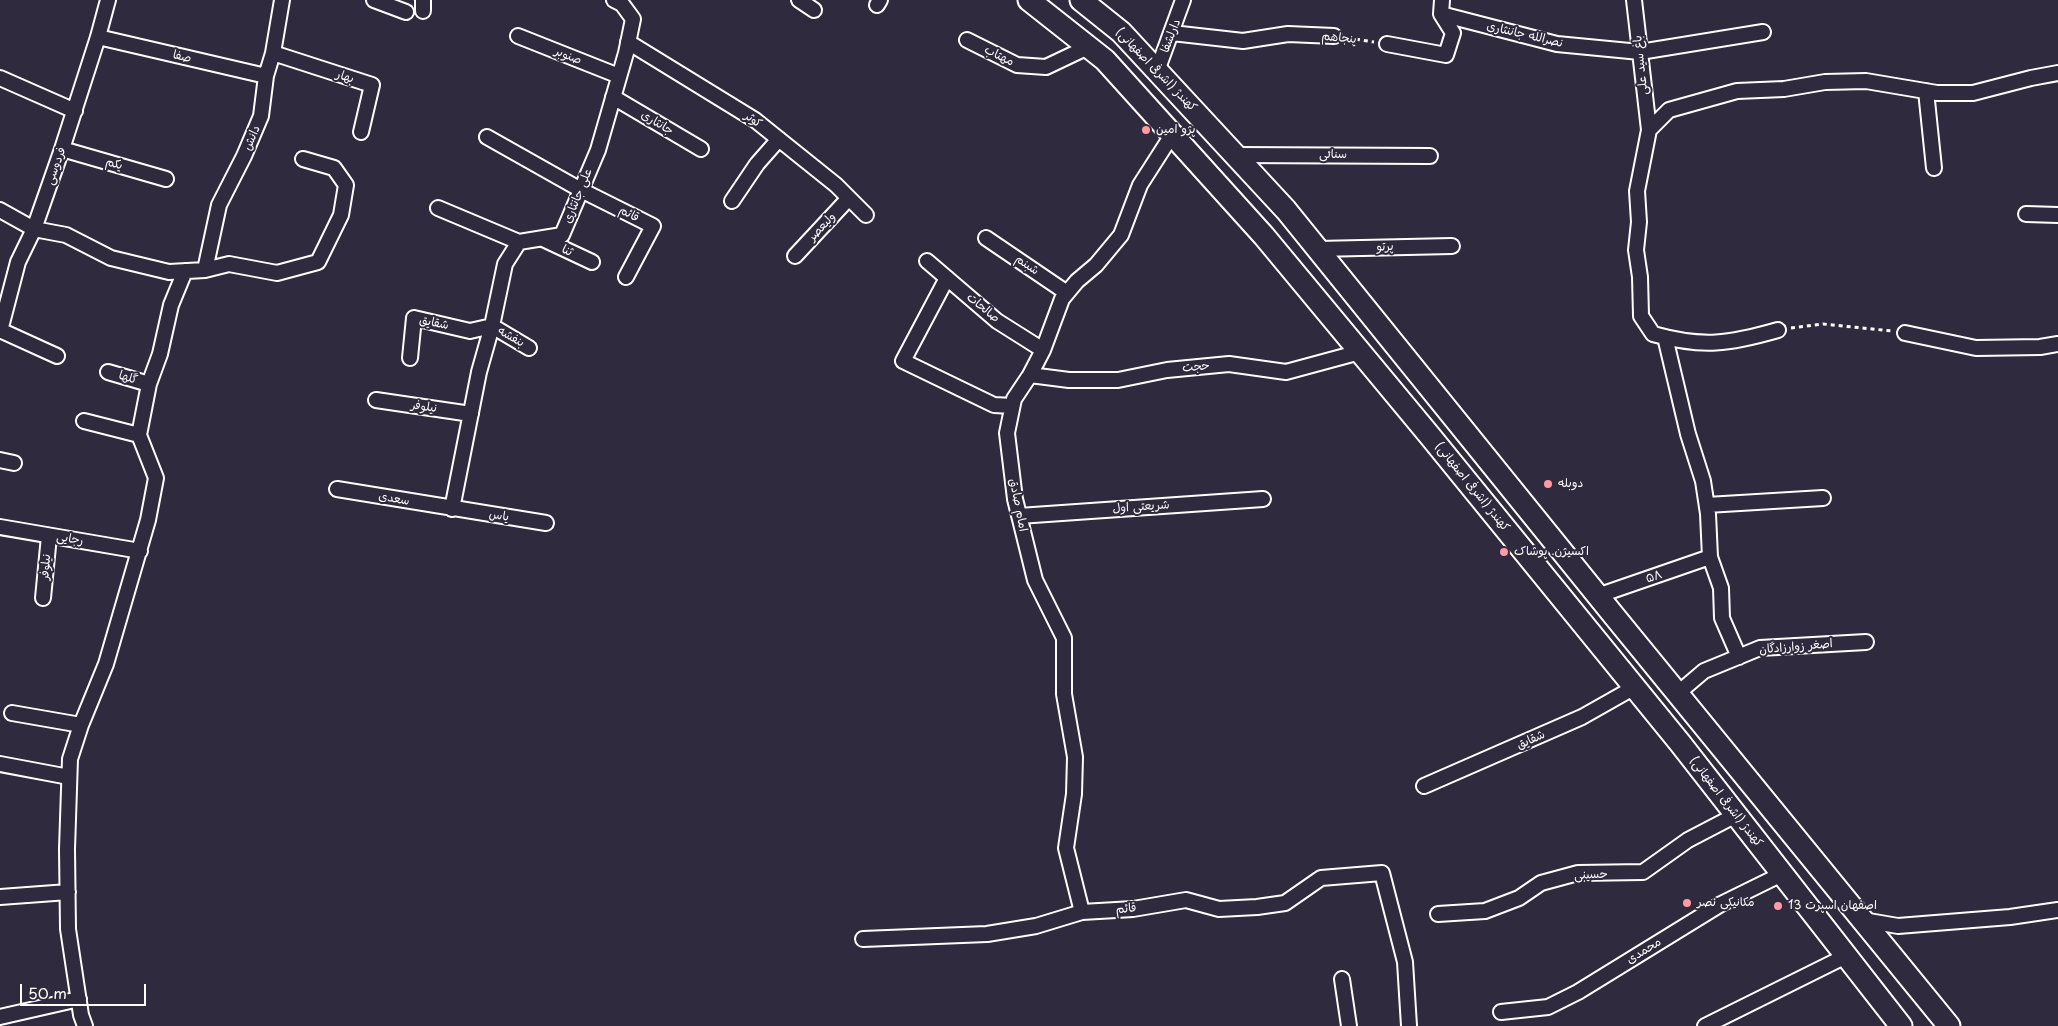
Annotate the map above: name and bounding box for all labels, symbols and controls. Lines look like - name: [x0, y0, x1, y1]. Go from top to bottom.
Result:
- street label: دارلشفا: [1158, 17, 1184, 55]
- street label: نصرالله جاننثاری: [1485, 19, 1565, 51]
- street label: کهندژ (اشرفی اصفهانی): [1112, 25, 1200, 115]
- street label: پنجاهم: [1321, 29, 1357, 47]
- street label: باغ سید علی: [1631, 35, 1651, 95]
- street label: مهتاب: [982, 43, 1016, 69]
- street label: صنوبر: [552, 44, 584, 68]
- street label: صفا: [171, 48, 193, 66]
- street label: بهار: [334, 67, 356, 87]
- street label: جانثاری: [638, 108, 676, 138]
- street label: کوثر: [741, 109, 765, 131]
- street label: دانش: [240, 123, 264, 153]
- place label: پژو امین: [1156, 123, 1195, 137]
- marker: پژو امین: [1140, 124, 1152, 136]
- street label: فردوسی: [43, 145, 69, 187]
- street label: سنائی: [1319, 148, 1347, 162]
- street label: یکم: [104, 155, 124, 173]
- street label: علی جانثاری: [560, 166, 596, 226]
- street label: قائم: [616, 203, 642, 225]
- street label: ولیعصر: [805, 210, 839, 244]
- street label: پرتو: [1376, 240, 1394, 254]
- street label: ثنا: [559, 242, 575, 260]
- street label: شبنم: [1012, 252, 1042, 278]
- street label: صالحات: [963, 290, 1003, 326]
- street label: شقایق: [418, 313, 450, 333]
- street label: بنفشه: [495, 324, 527, 350]
- street label: حجت: [1182, 359, 1210, 375]
- street label: گلها: [117, 368, 139, 388]
- street label: نیلوفر: [410, 398, 438, 416]
- street label: کهندژ (اشرفی اصفهانی): [1432, 440, 1512, 534]
- street label: امام صادق: [1006, 477, 1030, 533]
- place label: دوبله: [1558, 477, 1583, 491]
- marker: دوبله: [1542, 478, 1554, 490]
- street label: سعدی: [377, 489, 411, 509]
- street label: شریعتی اول: [1112, 498, 1170, 516]
- street label: یاس: [488, 507, 510, 525]
- street label: رجایی: [55, 530, 85, 548]
- place label: اکسیژن. پوشاک: [1514, 545, 1589, 559]
- marker: اکسیژن. پوشاک: [1498, 546, 1510, 558]
- street label: نیلوفر: [38, 553, 54, 581]
- street label: ۵۸: [1644, 567, 1664, 587]
- street label: اصغر زوارزادگان: [1759, 637, 1833, 657]
- street label: شقایق: [1515, 727, 1547, 753]
- street label: کهندژ (اشرفی اصفهانی): [1686, 754, 1766, 850]
- street label: حسینی: [1574, 867, 1608, 883]
- place label: مکانیکی نصر: [1697, 896, 1754, 910]
- marker: مکانیکی نصر: [1681, 897, 1693, 909]
- place label: اصفهان اسپرت 13: [1788, 899, 1877, 913]
- marker: اصفهان اسپرت 13: [1772, 900, 1784, 912]
- street label: قائم: [1115, 901, 1137, 917]
- street label: محمدی: [1624, 935, 1664, 967]
- scale bar: [22, 974, 149, 1006]
- text: 50 m: [28, 981, 67, 1004]

